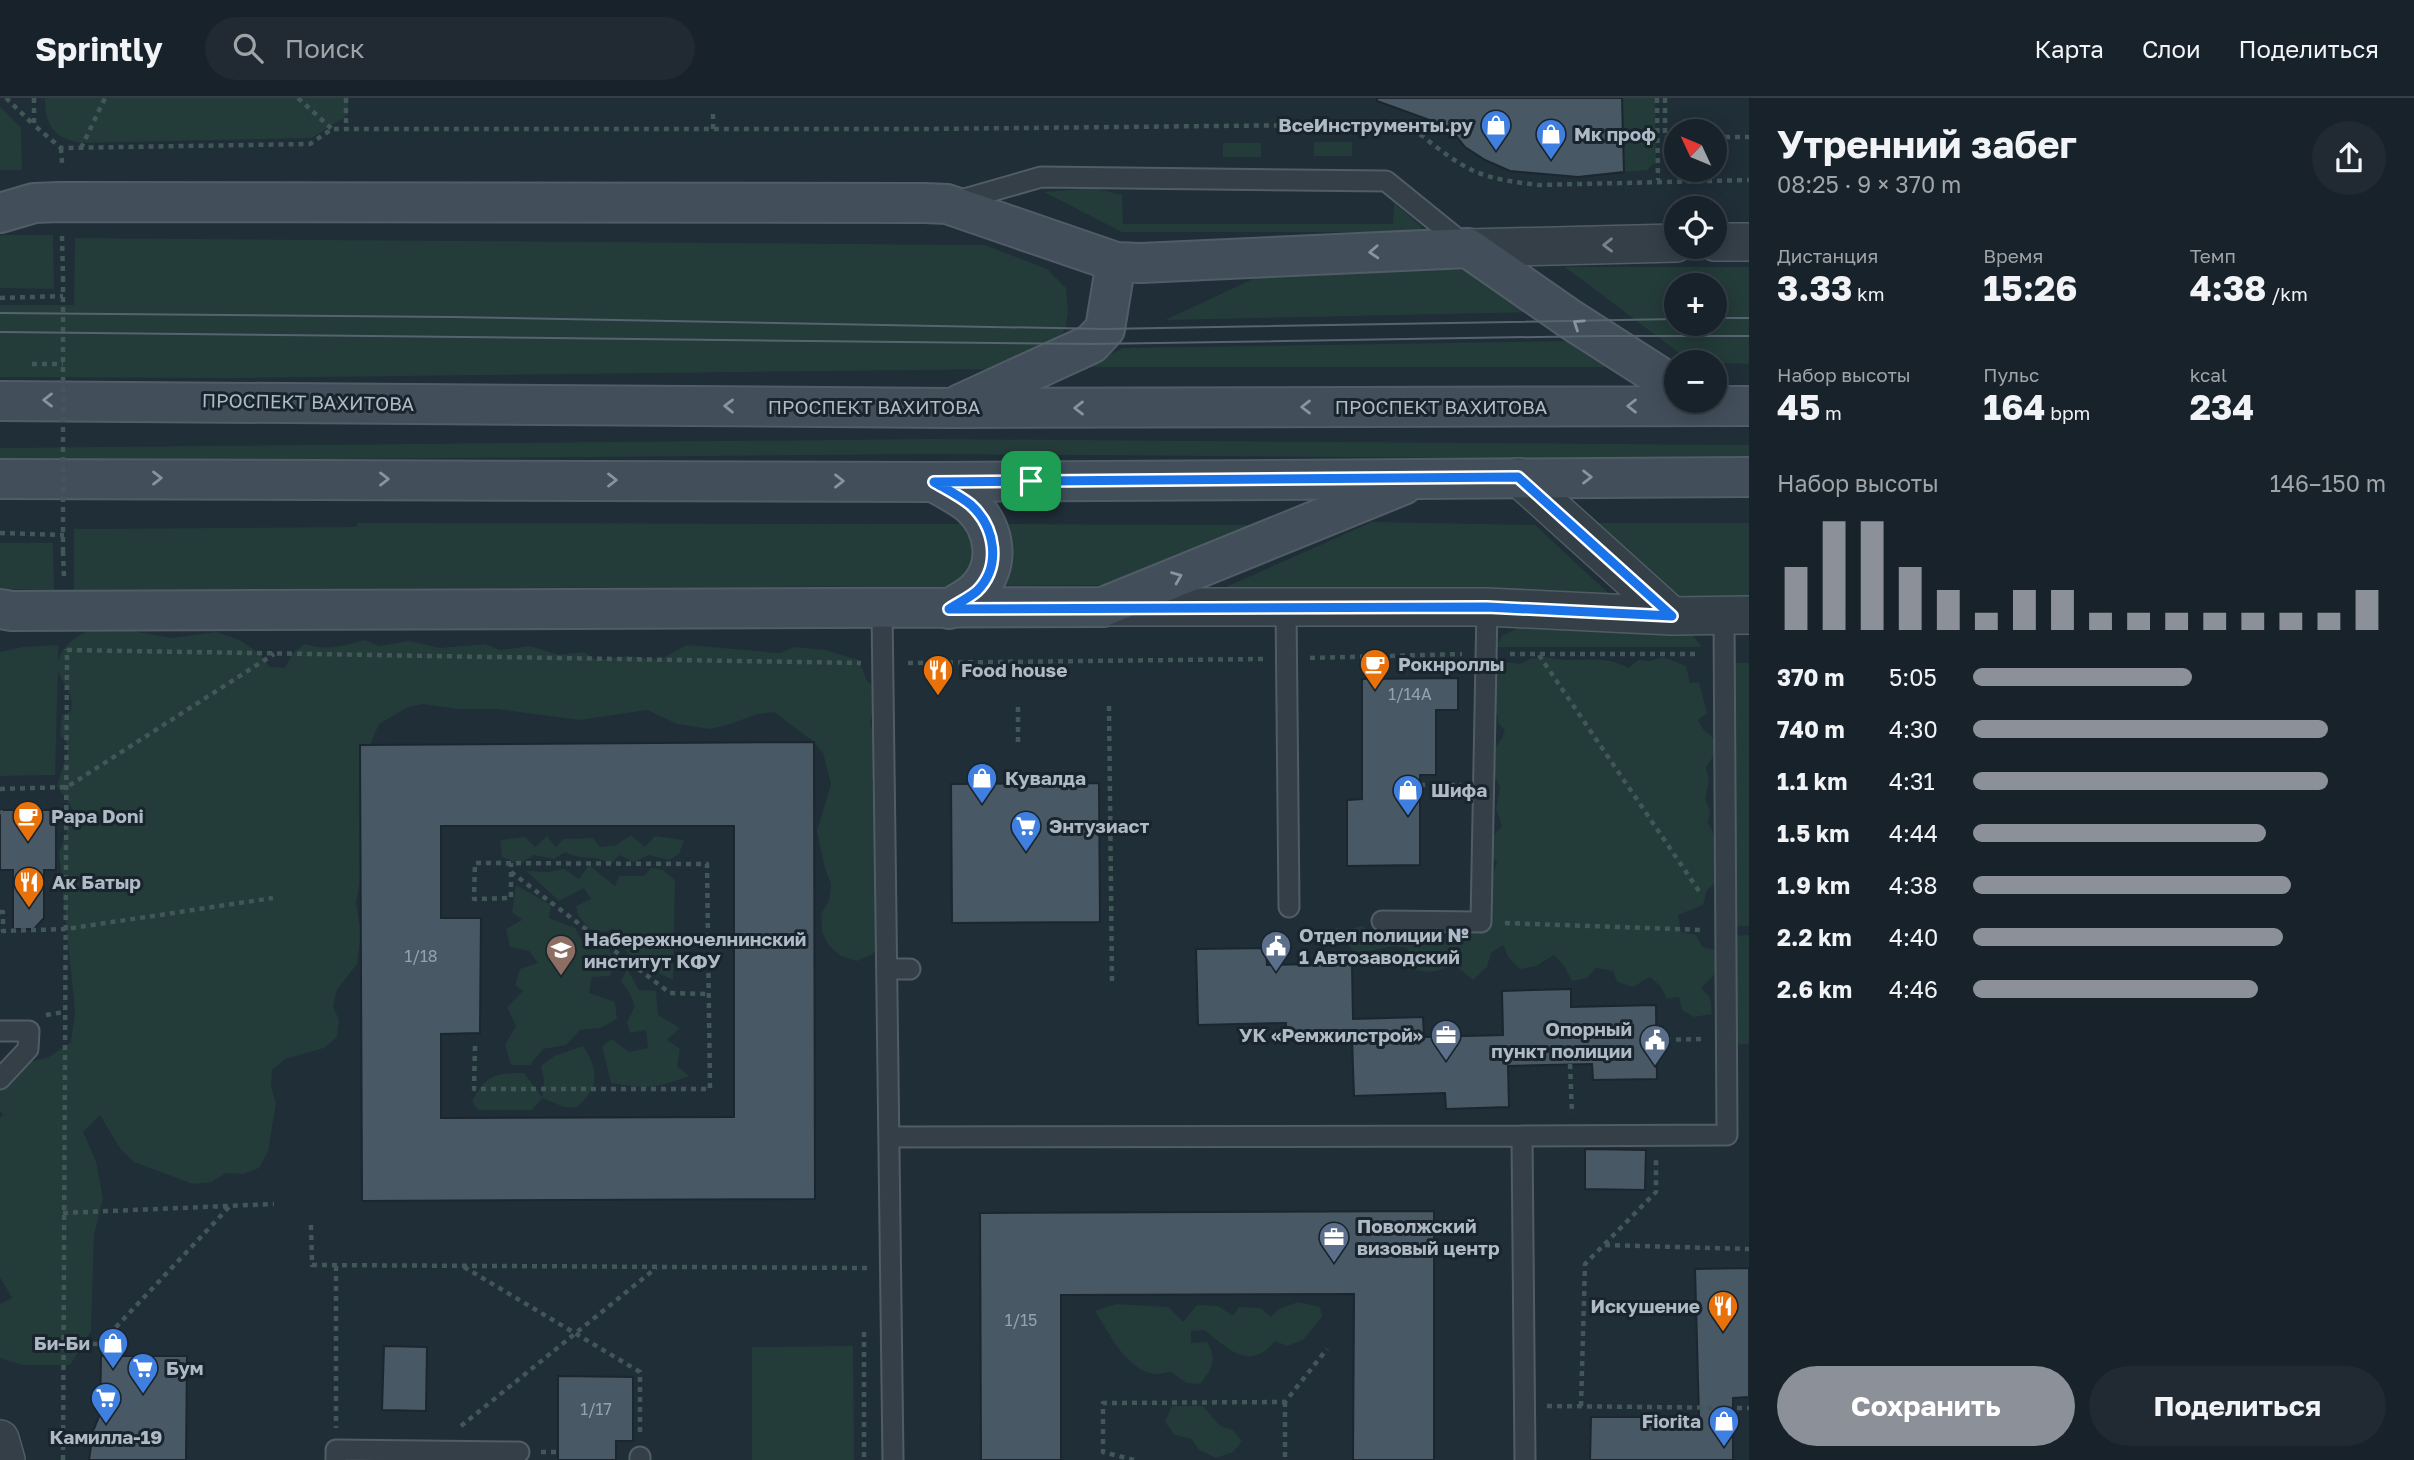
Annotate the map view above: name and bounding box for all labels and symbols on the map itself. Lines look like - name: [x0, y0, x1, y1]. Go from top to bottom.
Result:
- shop icon: ВсеИнструменты.ру: [1479, 108, 1513, 152]
- place label: ВсеИнструменты.ру: [1278, 113, 1474, 136]
- shop icon: Мк проф: [1534, 117, 1568, 161]
- north arrow: [1664, 119, 1727, 182]
- place label: Мк проф: [1574, 122, 1656, 145]
- one-way arrow: [1603, 237, 1614, 252]
- one-way arrow: [1368, 244, 1379, 259]
- one-way arrow: [1572, 319, 1585, 332]
- street label: ПРОСПЕКТ ВАХИТОВА: [202, 388, 415, 415]
- one-way arrow: [42, 392, 52, 408]
- street label: ПРОСПЕКТ ВАХИТОВА: [768, 395, 980, 418]
- street label: ПРОСПЕКТ ВАХИТОВА: [1335, 395, 1547, 418]
- one-way arrow: [723, 398, 734, 414]
- one-way arrow: [1626, 398, 1637, 414]
- one-way arrow: [1301, 399, 1311, 415]
- one-way arrow: [1073, 400, 1084, 416]
- pin: [1001, 451, 1061, 511]
- one-way arrow: [1582, 469, 1593, 485]
- one-way arrow: [152, 470, 162, 486]
- one-way arrow: [379, 471, 390, 487]
- one-way arrow: [607, 472, 617, 488]
- one-way arrow: [834, 473, 845, 489]
- one-way arrow: [1170, 571, 1183, 585]
- cafe icon: Рокнроллы: [1358, 647, 1392, 691]
- place label: Рокнроллы: [1398, 652, 1505, 675]
- restaurant icon: Food house: [921, 653, 955, 697]
- place label: Food house: [961, 658, 1067, 681]
- house number: 1/14А: [1388, 684, 1432, 704]
- shop icon: Кувалда: [965, 761, 999, 805]
- place label: Кувалда: [1005, 766, 1086, 789]
- shop icon: Шифа: [1391, 773, 1425, 817]
- place label: Шифа: [1431, 778, 1487, 801]
- cafe icon: Papa Doni: [11, 799, 45, 843]
- place label: Papa Doni: [51, 804, 144, 827]
- supermarket icon: Энтузиаст: [1009, 809, 1043, 853]
- place label: Энтузиаст: [1049, 814, 1149, 837]
- restaurant icon: Ак Батыр: [12, 865, 46, 909]
- place label: Ак Батыр: [52, 870, 141, 893]
- place label: Отдел полиции № 1 Автозаводский: [1299, 923, 1469, 968]
- place label: Набережночелнинский институт КФУ: [584, 927, 806, 972]
- public building icon: Отдел полиции № 1 Автозаводский: [1259, 929, 1293, 973]
- school or university icon: Набережночелнинский институт КФУ: [544, 933, 578, 977]
- house number: 1/18: [405, 946, 437, 966]
- place label: Опорный пункт полиции: [1491, 1017, 1632, 1062]
- office icon: УК «Ремжилстрой»: [1429, 1018, 1463, 1062]
- place label: УК «Ремжилстрой»: [1239, 1023, 1423, 1046]
- public building icon: Опорный пункт полиции: [1638, 1023, 1672, 1067]
- place label: Поволжский визовый центр: [1357, 1214, 1500, 1259]
- office icon: Поволжский визовый центр: [1317, 1220, 1351, 1264]
- restaurant icon: Искушение: [1706, 1289, 1740, 1333]
- place label: Искушение: [1590, 1294, 1700, 1317]
- house number: 1/15: [1005, 1310, 1037, 1330]
- shop icon: Би-Би: [96, 1326, 130, 1370]
- place label: Би-Би: [34, 1331, 90, 1354]
- supermarket icon: Бум: [126, 1351, 160, 1395]
- place label: Бум: [166, 1356, 204, 1379]
- supermarket icon: Камилла-19: [89, 1381, 123, 1425]
- house number: 1/17: [580, 1399, 612, 1419]
- shop icon: Fiorita: [1707, 1404, 1741, 1448]
- place label: Fiorita: [1642, 1409, 1701, 1432]
- place label: Камилла-19: [50, 1425, 162, 1448]

